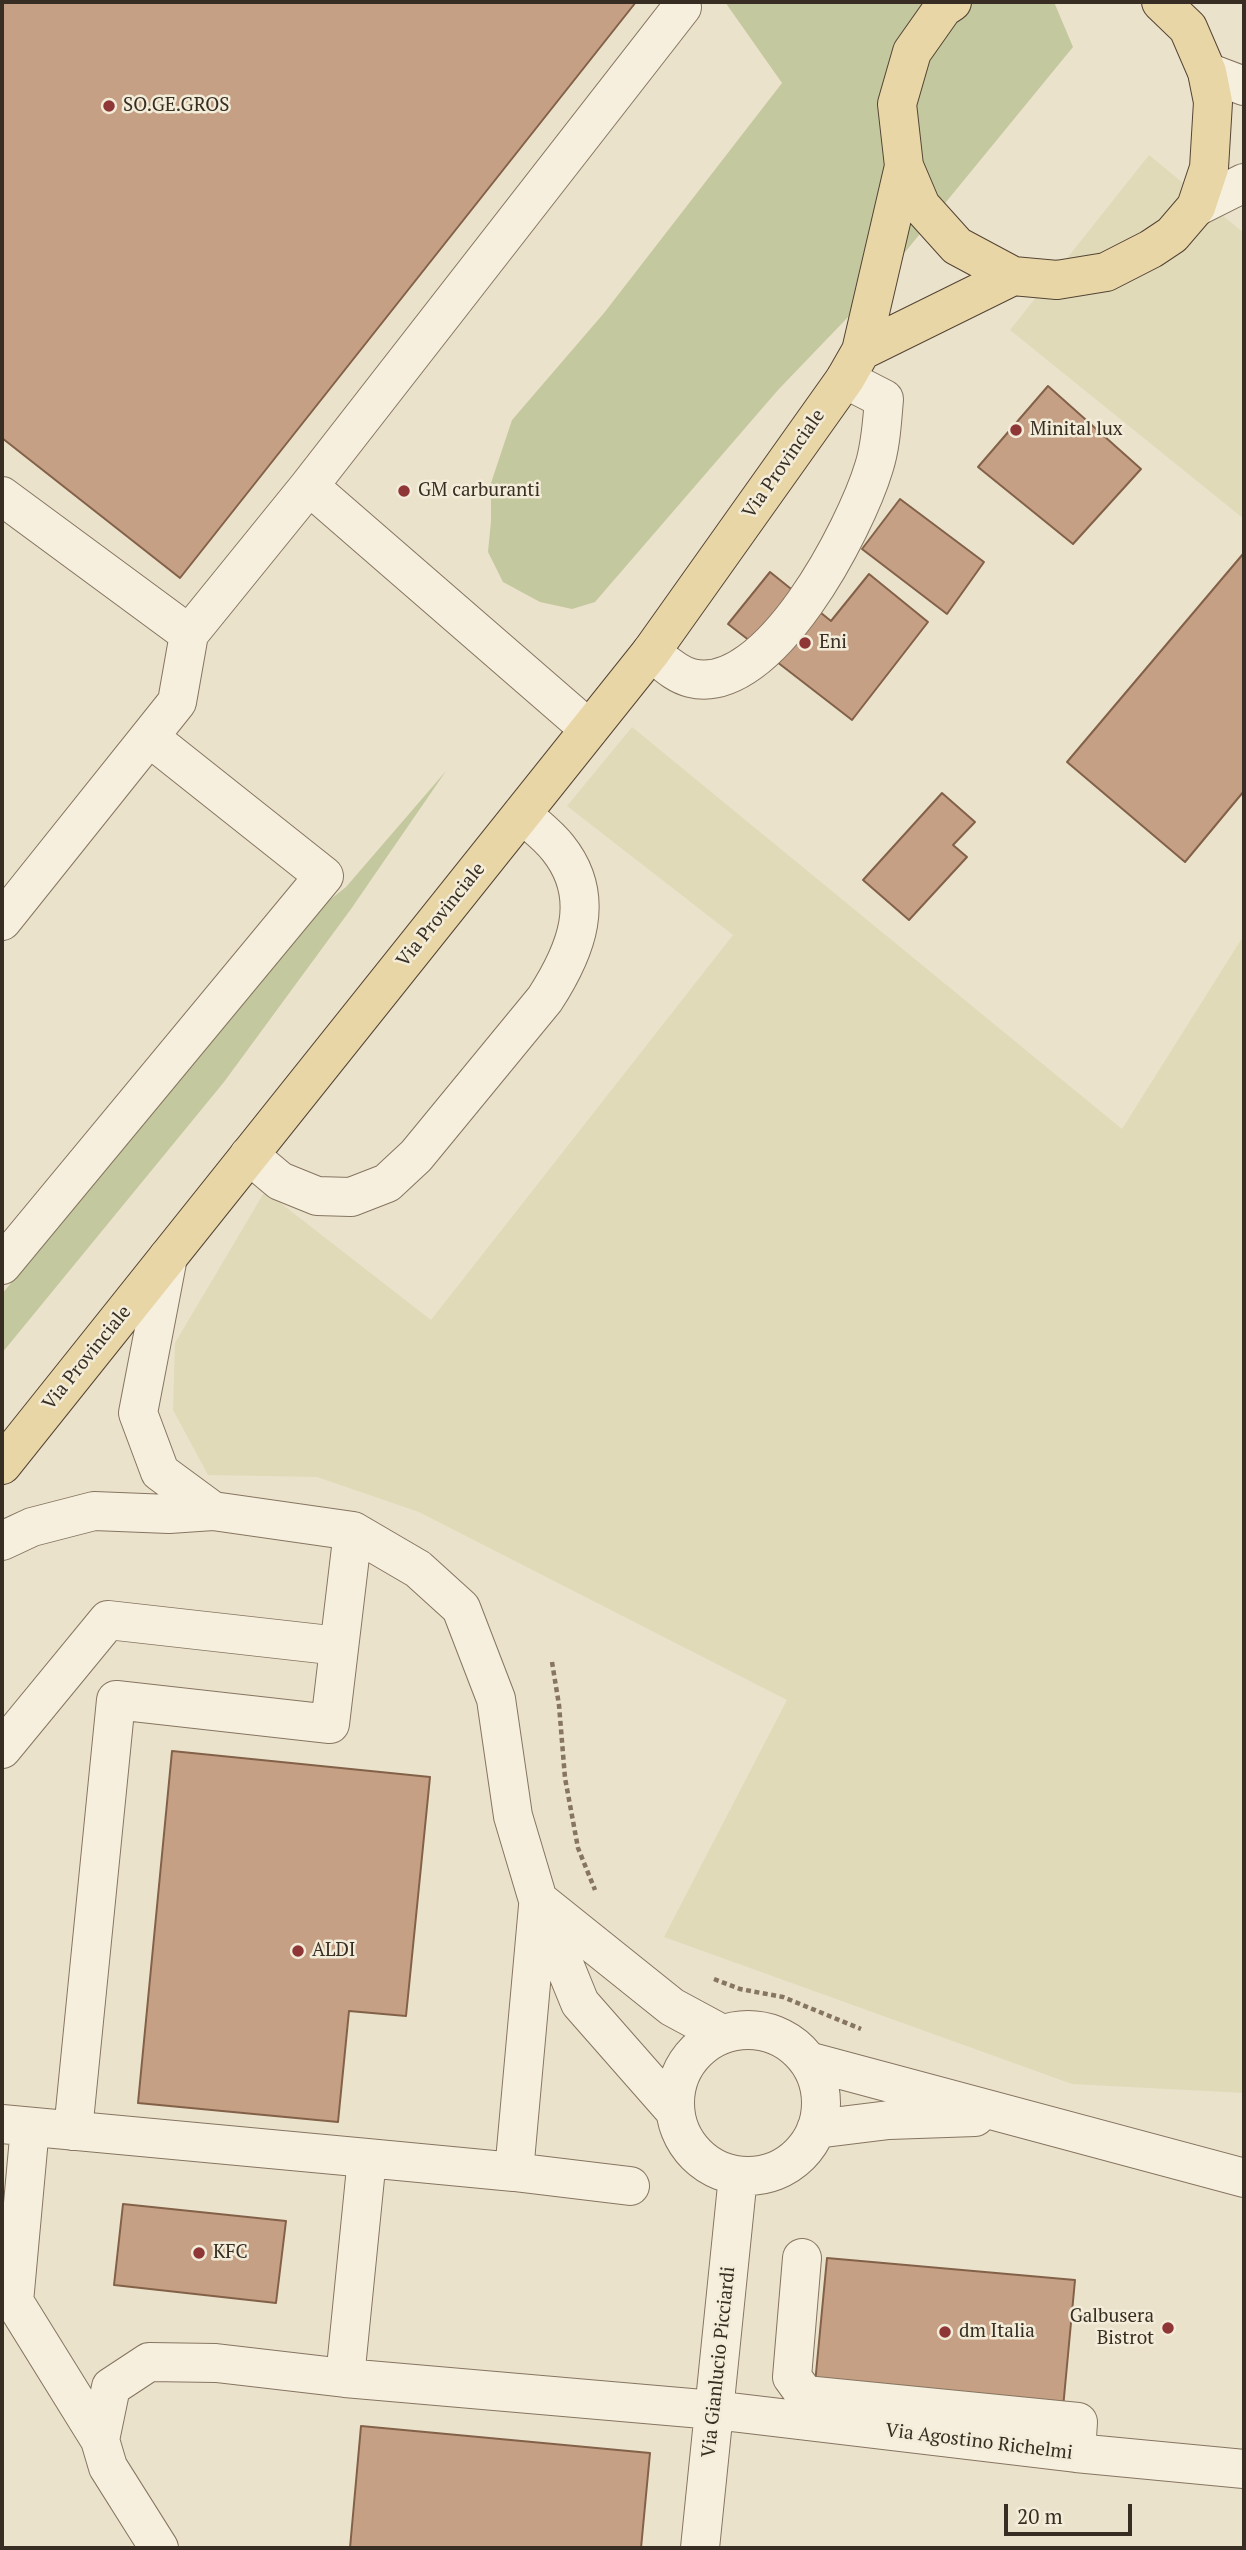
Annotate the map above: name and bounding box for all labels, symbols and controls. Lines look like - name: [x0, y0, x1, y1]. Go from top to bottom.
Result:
- place label: SO.GE.GROS: [123, 95, 229, 117]
- marker: SO.GE.GROS: [101, 98, 117, 114]
- street label: Via Provinciale: [738, 405, 830, 523]
- place label: Minital lux: [1030, 419, 1123, 441]
- marker: Minital lux: [1008, 422, 1024, 438]
- place label: GM carburanti: [418, 480, 540, 502]
- marker: GM carburanti: [396, 483, 412, 499]
- place label: Eni: [819, 632, 847, 654]
- marker: Eni: [797, 635, 813, 651]
- street label: Via Provinciale: [392, 858, 490, 972]
- street label: Via Provinciale: [38, 1301, 136, 1415]
- place label: ALDI: [312, 1940, 356, 1962]
- marker: ALDI: [290, 1943, 306, 1959]
- place label: KFC: [213, 2242, 248, 2264]
- marker: KFC: [191, 2245, 207, 2261]
- street label: Via Gianlucio Picciardi: [698, 2265, 740, 2459]
- place label: Galbusera Bistrot: [1070, 2306, 1154, 2350]
- marker: Galbusera Bistrot: [1160, 2320, 1176, 2336]
- place label: dm Italia: [959, 2321, 1035, 2343]
- marker: dm Italia: [937, 2324, 953, 2340]
- street label: Via Agostino Richelmi: [884, 2419, 1074, 2465]
- scale bar: [1008, 2490, 1136, 2534]
- text: 20 m: [1017, 2502, 1063, 2530]

